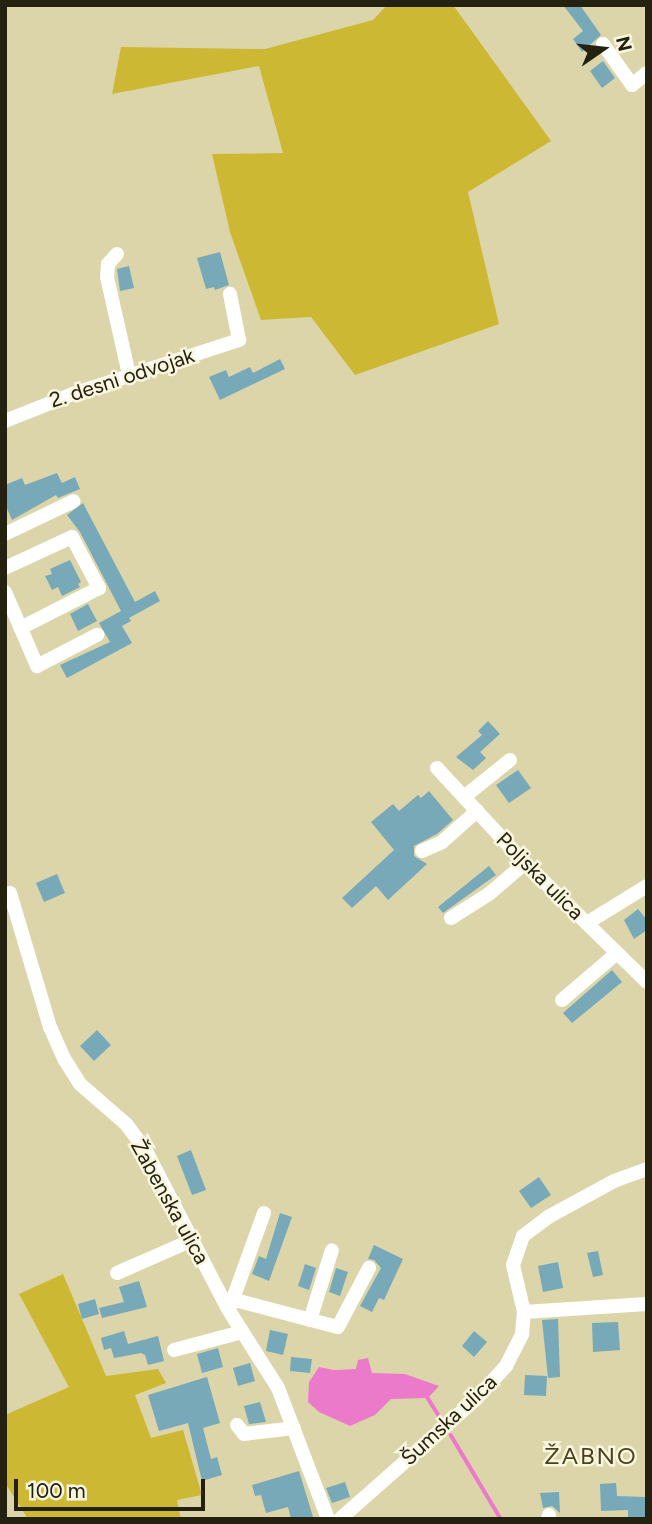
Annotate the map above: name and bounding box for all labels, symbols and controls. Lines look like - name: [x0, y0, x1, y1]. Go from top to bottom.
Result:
- north arrow: [568, 14, 638, 84]
- text: N: [611, 34, 637, 54]
- street label: 2. desni odvojak: [47, 343, 197, 413]
- street label: Poljska ulica: [491, 827, 589, 925]
- street label: Žabenska ulica: [125, 1135, 215, 1269]
- street label: Šumska ulica: [396, 1369, 502, 1471]
- district label: ŽABNO: [545, 1442, 637, 1470]
- scale bar: [18, 1464, 208, 1508]
- text: 100 m: [27, 1478, 86, 1503]

